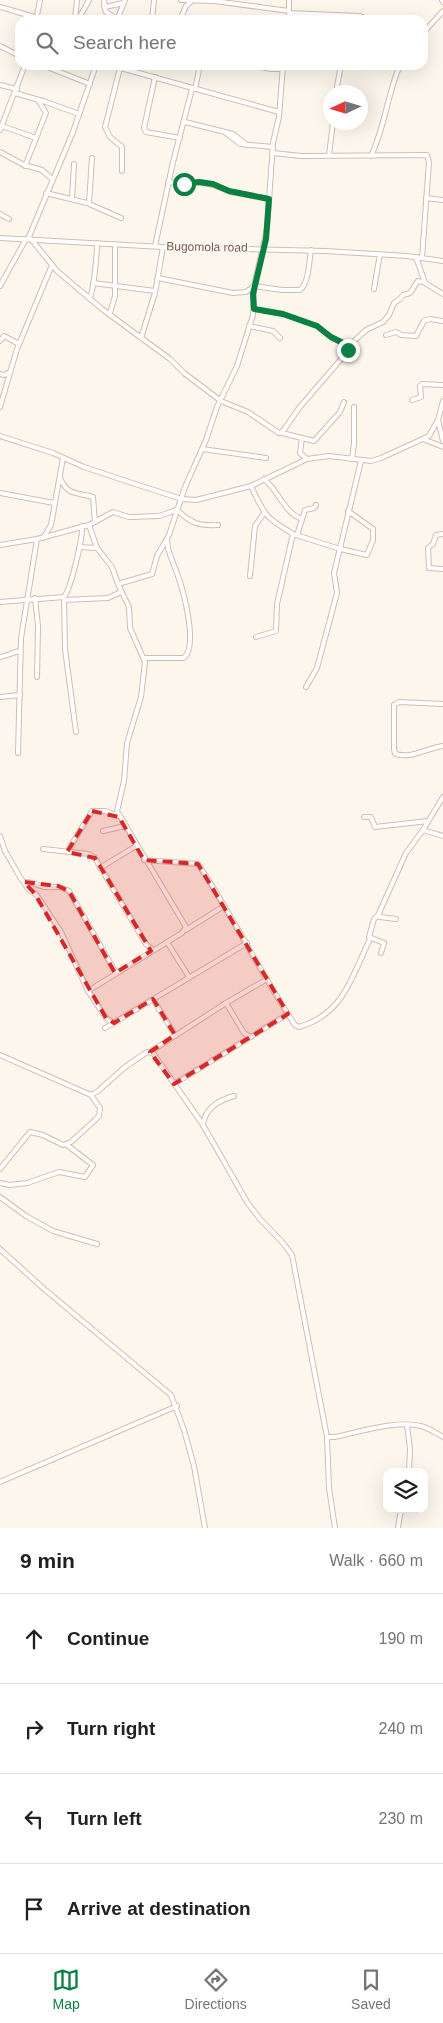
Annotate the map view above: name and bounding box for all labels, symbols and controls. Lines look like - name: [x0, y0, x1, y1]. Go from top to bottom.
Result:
- search box: [15, 15, 428, 70]
- icon: search: [33, 29, 61, 57]
- text: Search here: [73, 32, 177, 53]
- north arrow: [323, 85, 368, 130]
- route start: [173, 173, 196, 196]
- street label: Bugomola road: [166, 239, 248, 255]
- route end: [337, 339, 360, 362]
- map controls: [383, 1468, 428, 1513]
- button: layers: [383, 1468, 428, 1513]
- text: 9 min: [20, 1549, 75, 1572]
- text: Walk · 660 m: [329, 1552, 423, 1569]
- icon: ahead: [20, 1625, 48, 1653]
- text: Continue: [67, 1628, 149, 1649]
- text: 190 m: [379, 1630, 423, 1647]
- icon: right: [20, 1715, 48, 1743]
- text: Turn right: [67, 1718, 155, 1739]
- text: 240 m: [379, 1720, 423, 1737]
- icon: left: [20, 1805, 48, 1833]
- text: Turn left: [67, 1808, 142, 1829]
- text: 230 m: [379, 1810, 423, 1827]
- icon: arrive: [20, 1895, 48, 1923]
- text: Arrive at destination: [67, 1898, 251, 1919]
- tab: Map: [52, 1966, 80, 2012]
- tab: Directions: [185, 1966, 247, 2012]
- tab: Saved: [351, 1966, 391, 2012]

